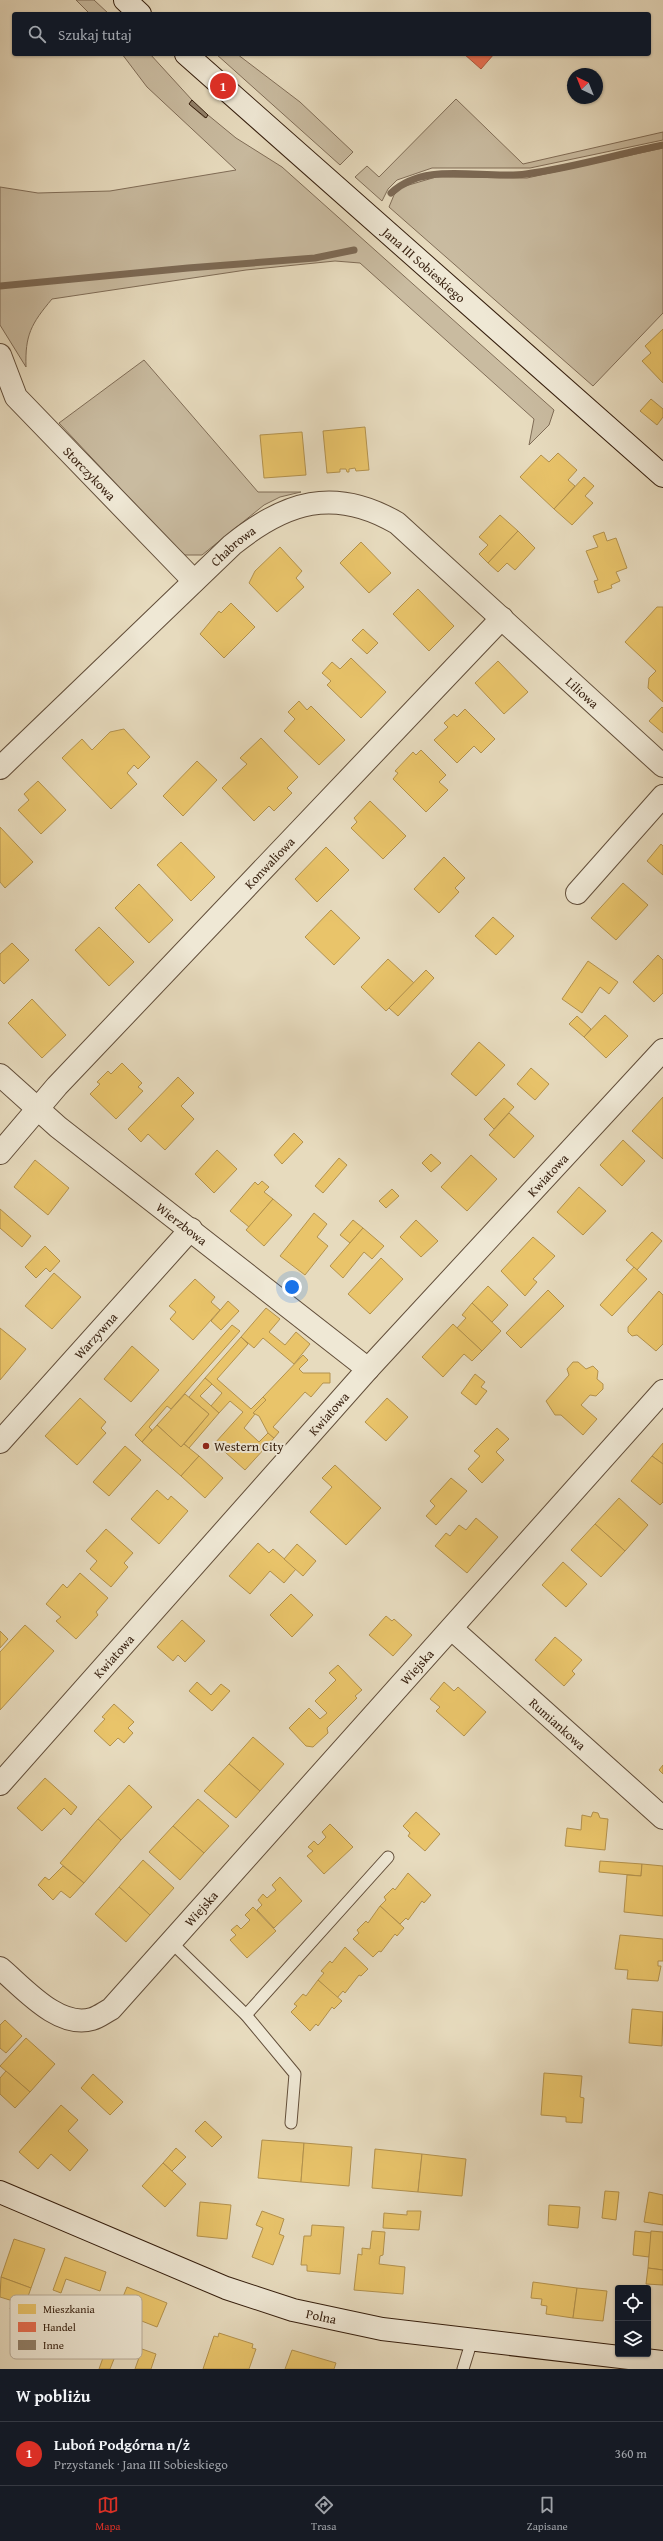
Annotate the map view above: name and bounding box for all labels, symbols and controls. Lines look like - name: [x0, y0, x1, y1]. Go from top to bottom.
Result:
- search box: [12, 12, 651, 56]
- icon: search: [26, 23, 48, 45]
- text: Szukaj tutaj: [58, 24, 132, 45]
- north arrow: [567, 68, 603, 104]
- pin: 1: [210, 71, 236, 101]
- street label: Jana III Sobieskiego: [377, 221, 470, 307]
- street label: Storczykowa: [59, 442, 121, 505]
- street label: Chabrowa: [206, 520, 260, 570]
- street label: Liliowa: [562, 672, 604, 713]
- street label: Konwaliowa: [240, 832, 299, 893]
- street label: Kwiatowa: [523, 1148, 573, 1201]
- street label: Wierzbowa: [152, 1198, 212, 1250]
- your location: [282, 1277, 302, 1297]
- street label: Warzywna: [69, 1307, 122, 1363]
- street label: Kwiatowa: [304, 1387, 354, 1440]
- place label: Western City: [214, 1437, 284, 1456]
- marker: Western City: [201, 1441, 211, 1451]
- street label: Kwiatowa: [89, 1629, 139, 1682]
- street label: Wiejska: [396, 1644, 438, 1689]
- street label: Rumiankowa: [525, 1693, 591, 1755]
- street label: Wiejska: [180, 1886, 223, 1930]
- map controls: [615, 2285, 651, 2357]
- button: locate: [615, 2285, 651, 2321]
- legend: [10, 2295, 142, 2359]
- text: Mieszkania: [43, 2301, 95, 2317]
- street label: Polna: [304, 2304, 339, 2329]
- text: Handel: [43, 2319, 76, 2335]
- button: layers: [615, 2321, 651, 2357]
- text: Inne: [43, 2337, 64, 2353]
- text: W pobliżu: [16, 2383, 91, 2408]
- text: Luboń Podgórna n/ż: [54, 2434, 190, 2455]
- text: 1: [26, 2444, 32, 2463]
- text: 360 m: [615, 2444, 647, 2463]
- text: Przystanek · Jana III Sobieskiego: [54, 2455, 228, 2474]
- tab: Mapa: [95, 2494, 121, 2534]
- tab: Trasa: [311, 2494, 336, 2534]
- tab: Zapisane: [527, 2494, 568, 2534]

